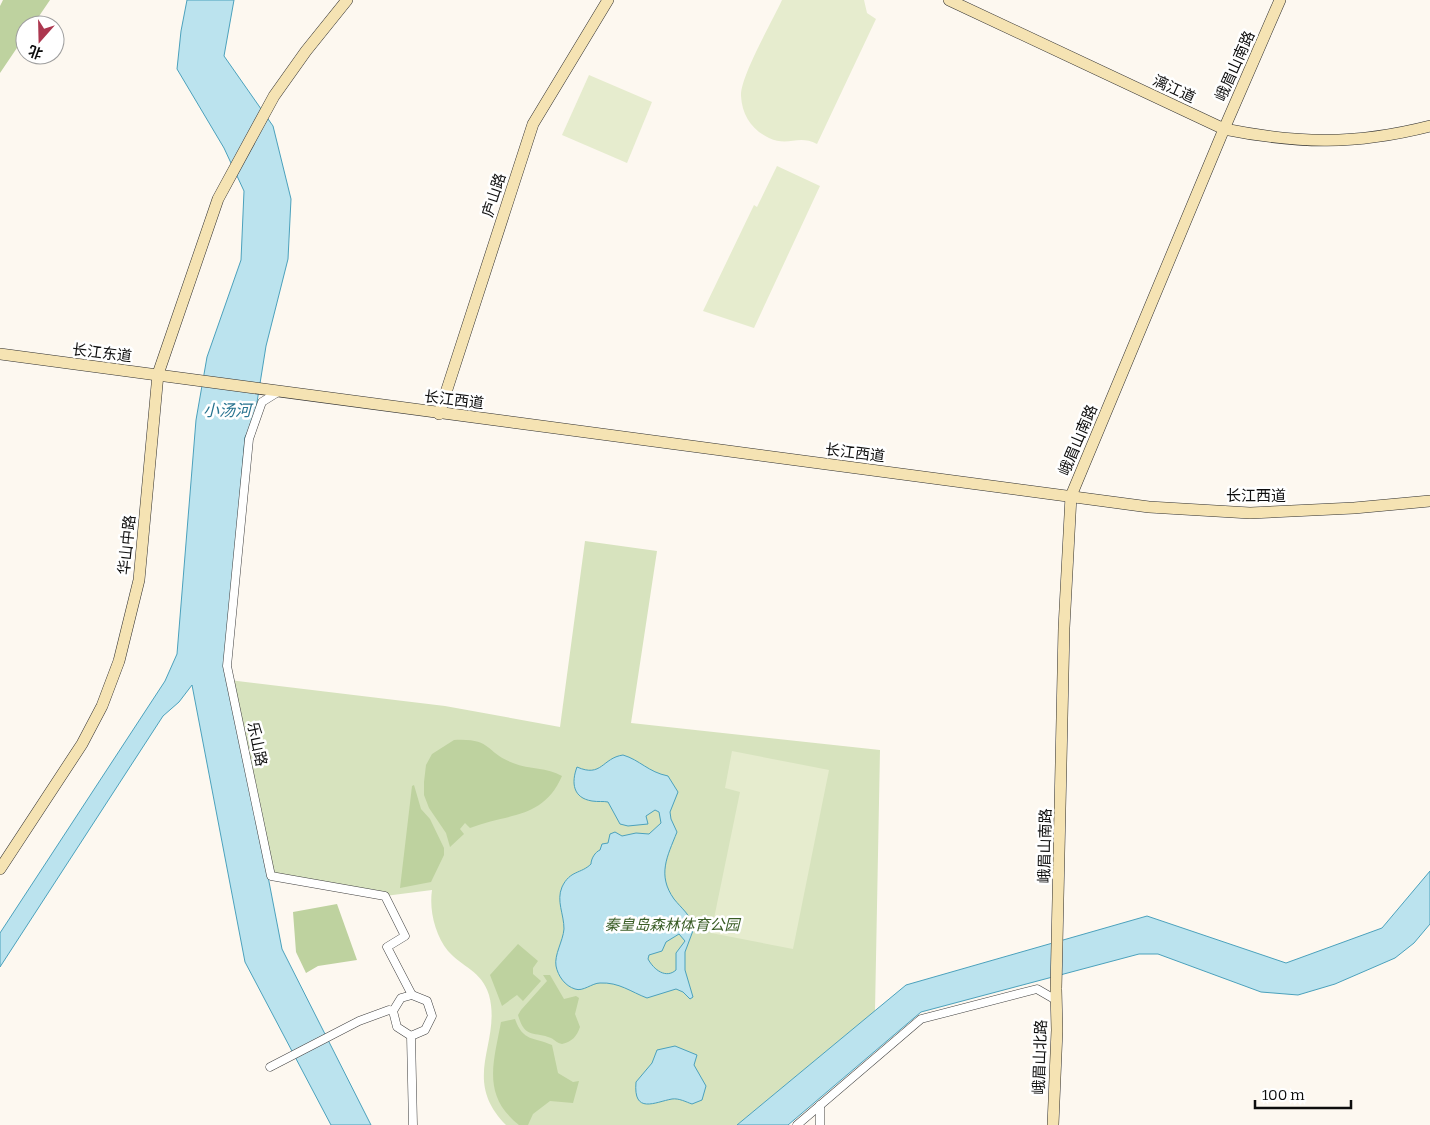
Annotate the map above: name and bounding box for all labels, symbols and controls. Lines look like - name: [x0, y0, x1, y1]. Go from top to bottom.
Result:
- north arrow: [15, 15, 65, 65]
- street label: 峨眉山南路: [1212, 28, 1258, 104]
- text: 北: [26, 41, 45, 62]
- street label: 漓江道: [1150, 71, 1198, 107]
- street label: 庐山路: [478, 171, 510, 219]
- street label: 长江东道: [71, 340, 133, 366]
- street label: 长江西道: [423, 387, 485, 413]
- water label: 小汤河: [203, 401, 254, 420]
- street label: 峨眉山南路: [1055, 402, 1101, 478]
- street label: 长江西道: [824, 440, 886, 466]
- street label: 长江西道: [1226, 487, 1286, 505]
- street label: 华山中路: [115, 514, 139, 576]
- street label: 乐山路: [244, 720, 270, 768]
- street label: 峨眉山南路: [1035, 808, 1055, 884]
- park label: 秦皇岛森林体育公园: [604, 916, 741, 934]
- street label: 峨眉山北路: [1030, 1019, 1050, 1095]
- scale bar: [1255, 1078, 1351, 1110]
- text: 100 m: [1262, 1086, 1305, 1104]

